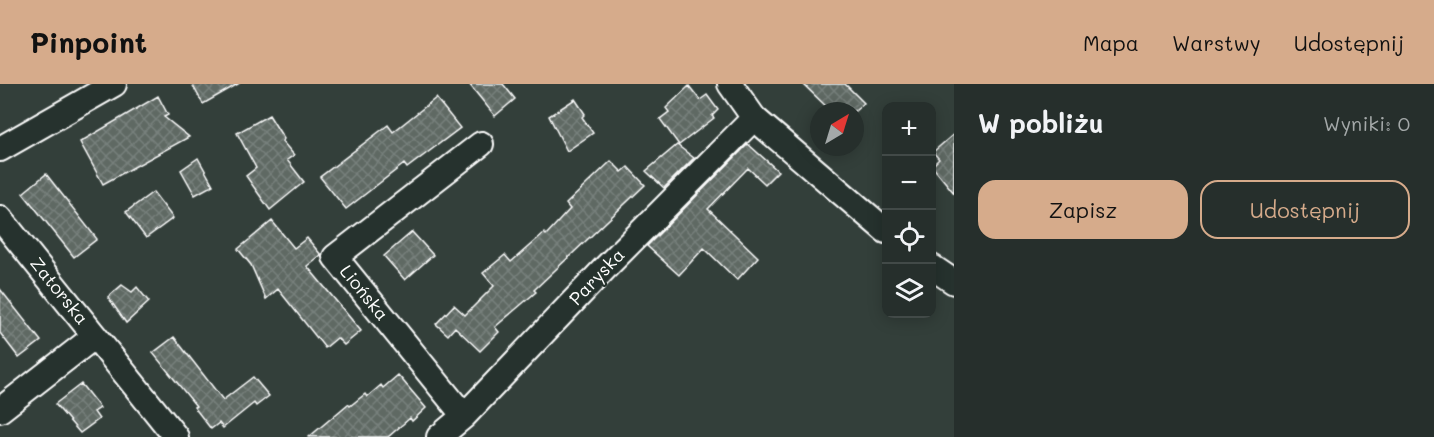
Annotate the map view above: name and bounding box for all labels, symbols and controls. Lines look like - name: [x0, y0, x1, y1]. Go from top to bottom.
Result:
- text: Pinpoint: [30, 24, 147, 60]
- text: Mapa: [1083, 29, 1139, 56]
- text: Warstwy: [1172, 29, 1261, 56]
- text: Udostępnij: [1294, 29, 1404, 56]
- north arrow: [810, 102, 864, 156]
- map controls: [882, 102, 936, 318]
- button: +: [882, 102, 936, 156]
- text: W pobliżu: [978, 106, 1104, 140]
- text: Wyniki: 0: [1323, 110, 1410, 136]
- button: −: [882, 156, 936, 210]
- button: Zapisz: [978, 180, 1188, 239]
- button: Udostępnij: [1200, 180, 1410, 239]
- button: locate: [882, 210, 936, 264]
- street label: Paryska: [563, 243, 629, 310]
- street label: Zatorska: [25, 252, 94, 329]
- street label: Liońska: [335, 260, 395, 325]
- button: layers: [882, 264, 936, 318]

